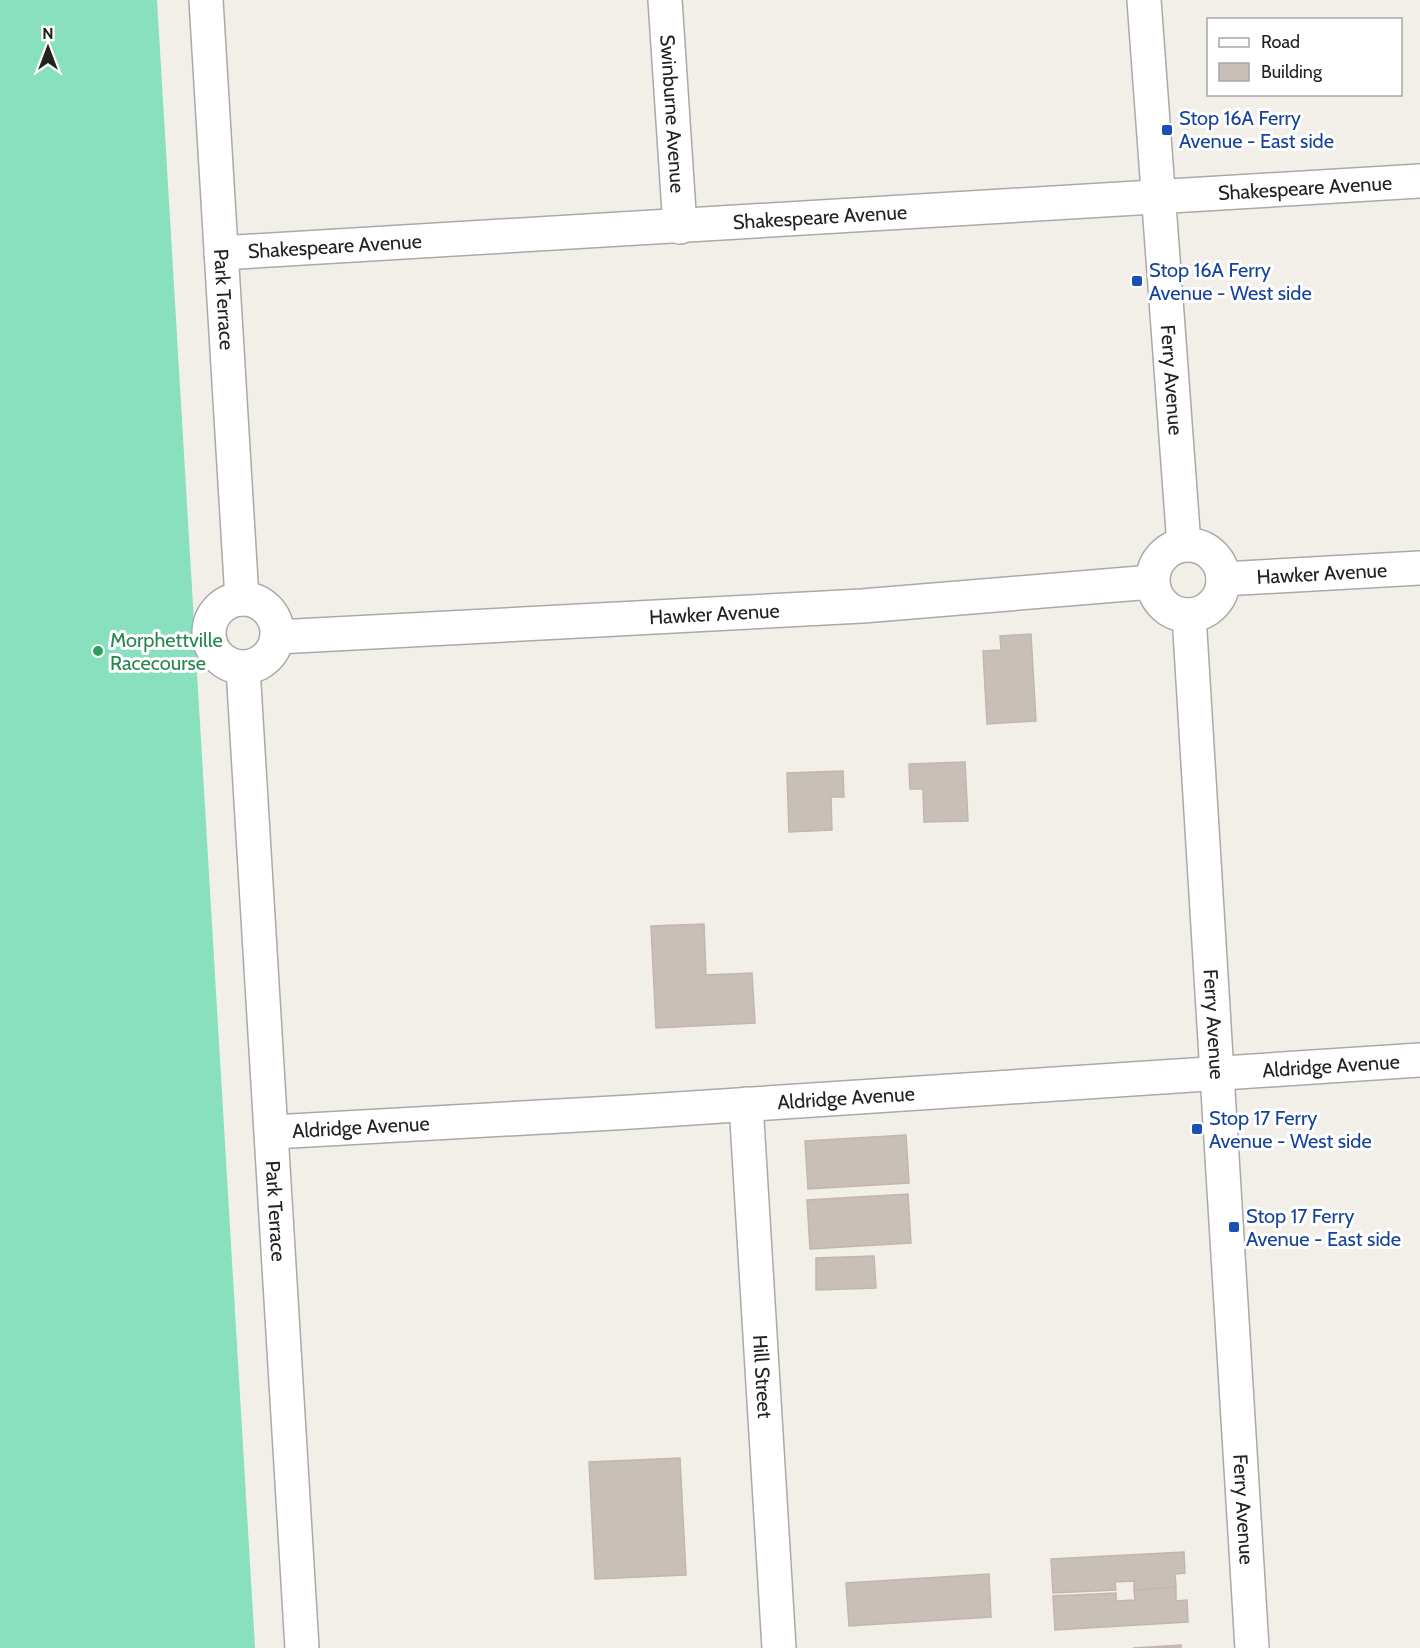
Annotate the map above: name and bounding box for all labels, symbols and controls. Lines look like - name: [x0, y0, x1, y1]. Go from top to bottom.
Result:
- north arrow: [18, 18, 78, 78]
- legend: [1207, 18, 1402, 96]
- text: N: [42, 24, 54, 43]
- text: Road: [1261, 31, 1300, 53]
- street label: Swinburne Avenue: [655, 34, 690, 194]
- text: Building: [1261, 61, 1323, 83]
- place label: Stop 16A Ferry Avenue - East side: [1179, 106, 1334, 153]
- marker: Stop 16A Ferry Avenue - East side: [1160, 123, 1174, 137]
- street label: Shakespeare Avenue: [1217, 171, 1393, 205]
- street label: Shakespeare Avenue: [732, 200, 908, 234]
- street label: Shakespeare Avenue: [247, 229, 423, 263]
- street label: Park Terrace: [209, 248, 239, 351]
- place label: Stop 16A Ferry Avenue - West side: [1149, 258, 1312, 305]
- marker: Stop 16A Ferry Avenue - West side: [1130, 274, 1144, 288]
- street label: Ferry Avenue: [1156, 324, 1188, 436]
- street label: Hawker Avenue: [1256, 558, 1388, 589]
- street label: Hawker Avenue: [648, 598, 780, 629]
- place label: Morphettville Racecourse: [110, 628, 223, 675]
- marker: Morphettville Racecourse: [91, 644, 105, 658]
- street label: Ferry Avenue: [1199, 968, 1229, 1080]
- street label: Aldridge Avenue: [1261, 1049, 1400, 1082]
- street label: Aldridge Avenue: [776, 1081, 916, 1114]
- place label: Stop 17 Ferry Avenue - West side: [1209, 1106, 1372, 1153]
- street label: Aldridge Avenue: [291, 1111, 430, 1143]
- marker: Stop 17 Ferry Avenue - West side: [1190, 1122, 1204, 1136]
- street label: Park Terrace: [261, 1160, 291, 1262]
- place label: Stop 17 Ferry Avenue - East side: [1246, 1204, 1401, 1251]
- marker: Stop 17 Ferry Avenue - East side: [1227, 1220, 1241, 1234]
- street label: Hill Street: [748, 1334, 777, 1419]
- street label: Ferry Avenue: [1228, 1453, 1259, 1565]

